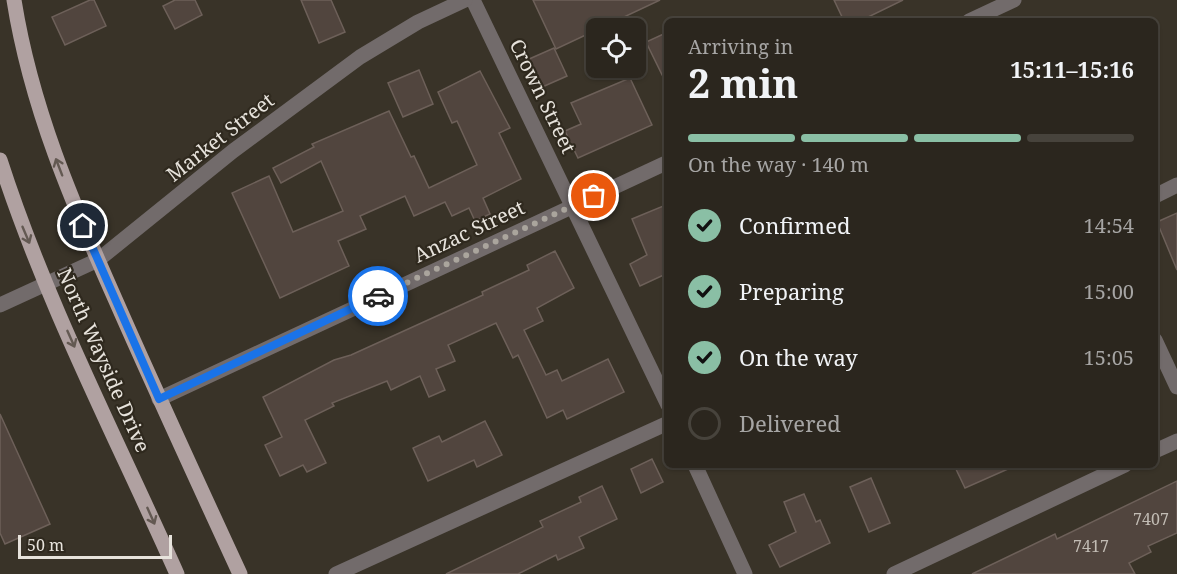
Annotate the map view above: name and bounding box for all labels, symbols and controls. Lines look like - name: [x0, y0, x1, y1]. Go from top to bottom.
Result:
- map controls: [586, 18, 646, 78]
- button: locate: [586, 18, 646, 78]
- text: Arriving in: [688, 33, 793, 60]
- street label: Crown Street: [504, 34, 582, 158]
- text: 15:11–15:16: [1010, 54, 1134, 84]
- text: 2 min: [688, 56, 798, 109]
- street label: Market Street: [161, 87, 279, 187]
- text: On the way · 140 m: [688, 151, 869, 178]
- one-way arrow: [52, 158, 63, 177]
- pin: [568, 170, 619, 221]
- icon: bag: [577, 179, 610, 212]
- street label: Anzac Street: [409, 194, 529, 268]
- pin: [57, 200, 108, 251]
- icon: home: [66, 209, 99, 242]
- icon: check: [688, 209, 721, 242]
- text: Confirmed: [739, 210, 850, 240]
- text: 14:54: [1084, 212, 1134, 239]
- one-way arrow: [21, 226, 32, 244]
- street label: North Wayside Drive: [51, 264, 157, 456]
- courier: [348, 266, 408, 326]
- icon: check: [688, 275, 721, 308]
- text: Preparing: [739, 276, 844, 306]
- text: 15:00: [1084, 278, 1134, 305]
- icon: car: [362, 280, 395, 313]
- one-way arrow: [65, 329, 77, 347]
- icon: check: [688, 341, 721, 374]
- text: On the way: [739, 342, 858, 372]
- text: 15:05: [1084, 344, 1134, 371]
- text: Delivered: [739, 408, 841, 438]
- one-way arrow: [146, 507, 158, 525]
- house number: 7407: [1133, 508, 1169, 530]
- scale bar: [18, 532, 172, 560]
- text: 50 m: [27, 534, 64, 556]
- house number: 7417: [1073, 535, 1109, 557]

